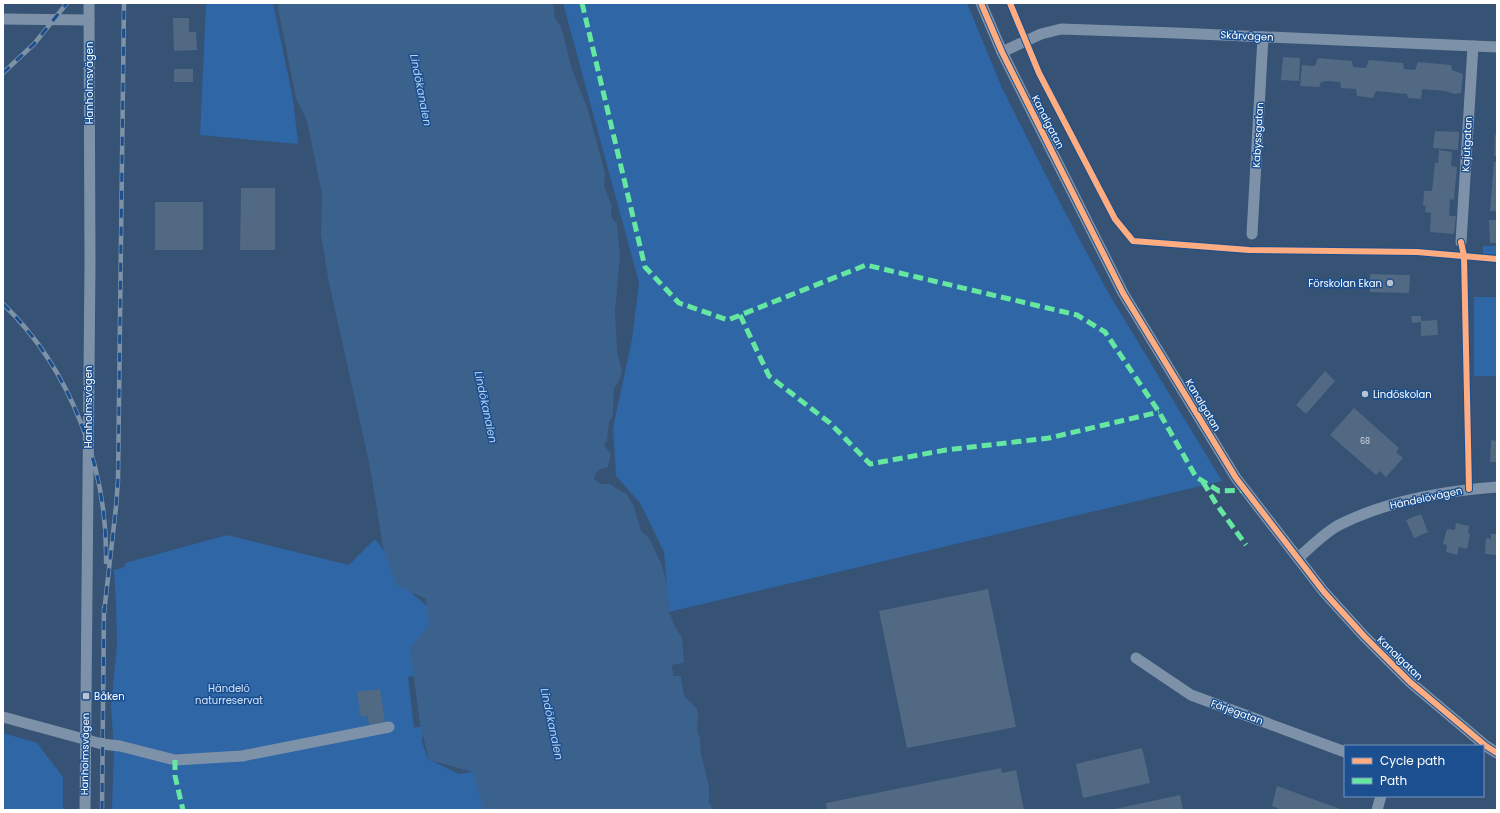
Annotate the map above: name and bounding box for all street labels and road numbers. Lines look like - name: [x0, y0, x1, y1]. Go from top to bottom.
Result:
- street label: Skårvägen: [1220, 27, 1274, 45]
- street label: Hanholmsvägen: [82, 42, 97, 124]
- street label: Kanalgatan: [1028, 92, 1068, 152]
- street label: Kabyssgatan: [1249, 102, 1267, 168]
- street label: Kajutgatan: [1458, 116, 1476, 172]
- street label: Hanholmsvägen: [81, 366, 96, 448]
- street label: Kanalgatan: [1181, 376, 1225, 434]
- street label: Händelövägen: [1388, 483, 1464, 513]
- street label: Kanalgatan: [1374, 632, 1426, 684]
- street label: Färjegatan: [1209, 696, 1265, 728]
- street label: Hanholmsvägen: [77, 713, 93, 795]

